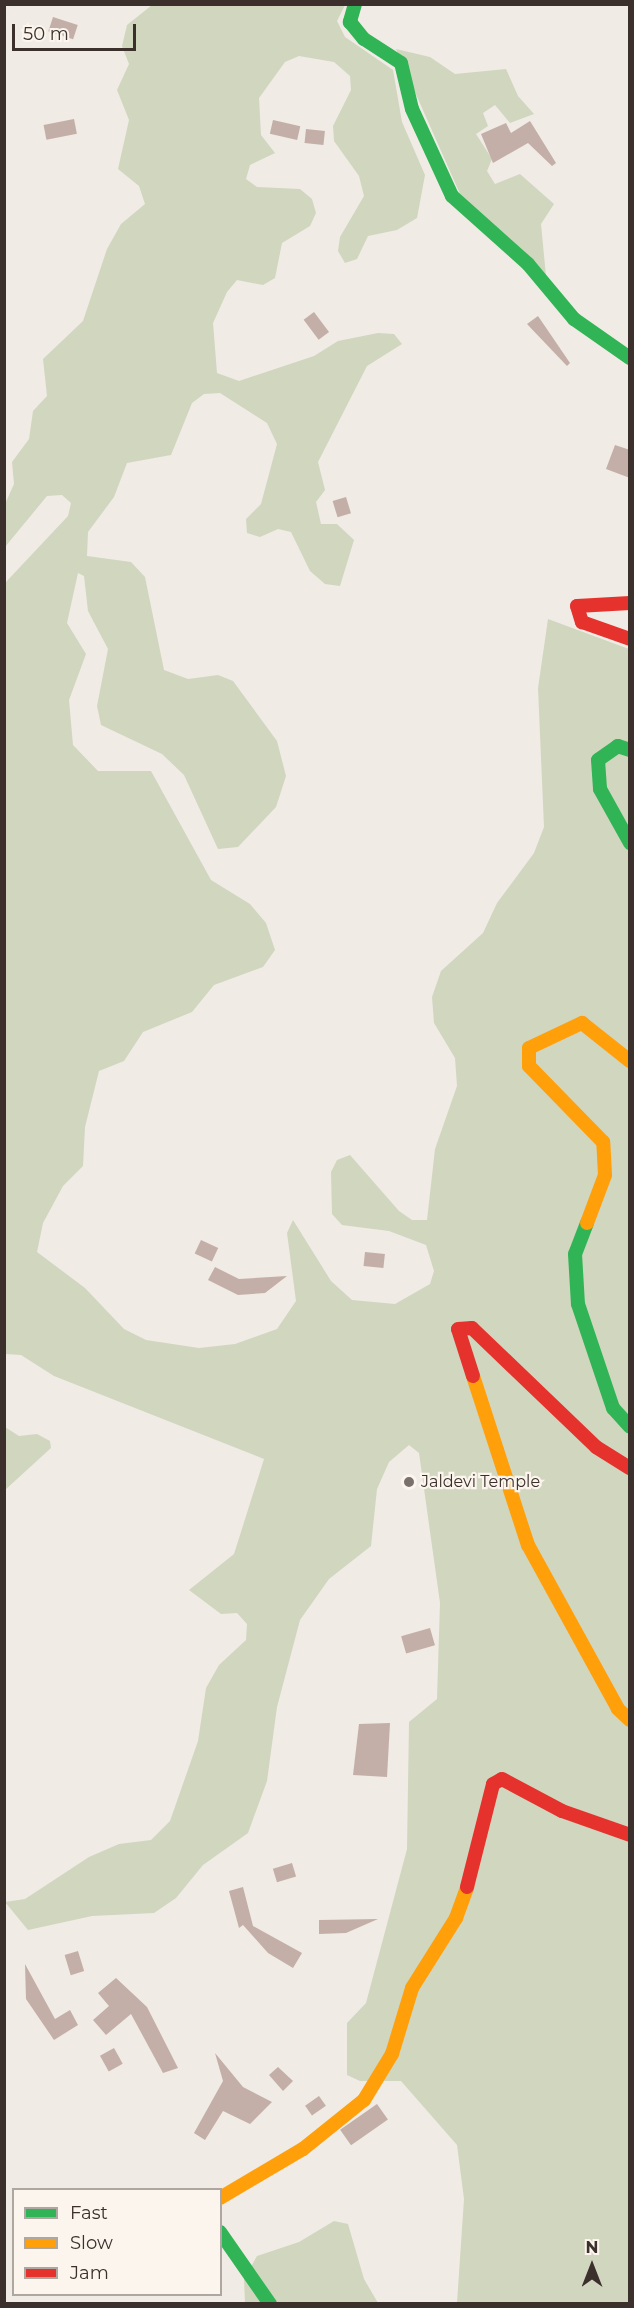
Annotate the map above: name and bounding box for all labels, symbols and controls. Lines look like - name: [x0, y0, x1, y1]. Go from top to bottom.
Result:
- scale bar: [15, 12, 140, 50]
- text: 50 m: [23, 23, 69, 45]
- place label: Jaldevi Temple: [421, 1472, 540, 1492]
- marker: Jaldevi Temple: [402, 1475, 416, 1489]
- legend: [12, 2188, 222, 2296]
- text: Fast: [70, 2202, 108, 2224]
- text: Slow: [70, 2232, 113, 2254]
- north arrow: [562, 2236, 622, 2296]
- text: N: [586, 2238, 598, 2257]
- text: Jam: [70, 2262, 109, 2284]

